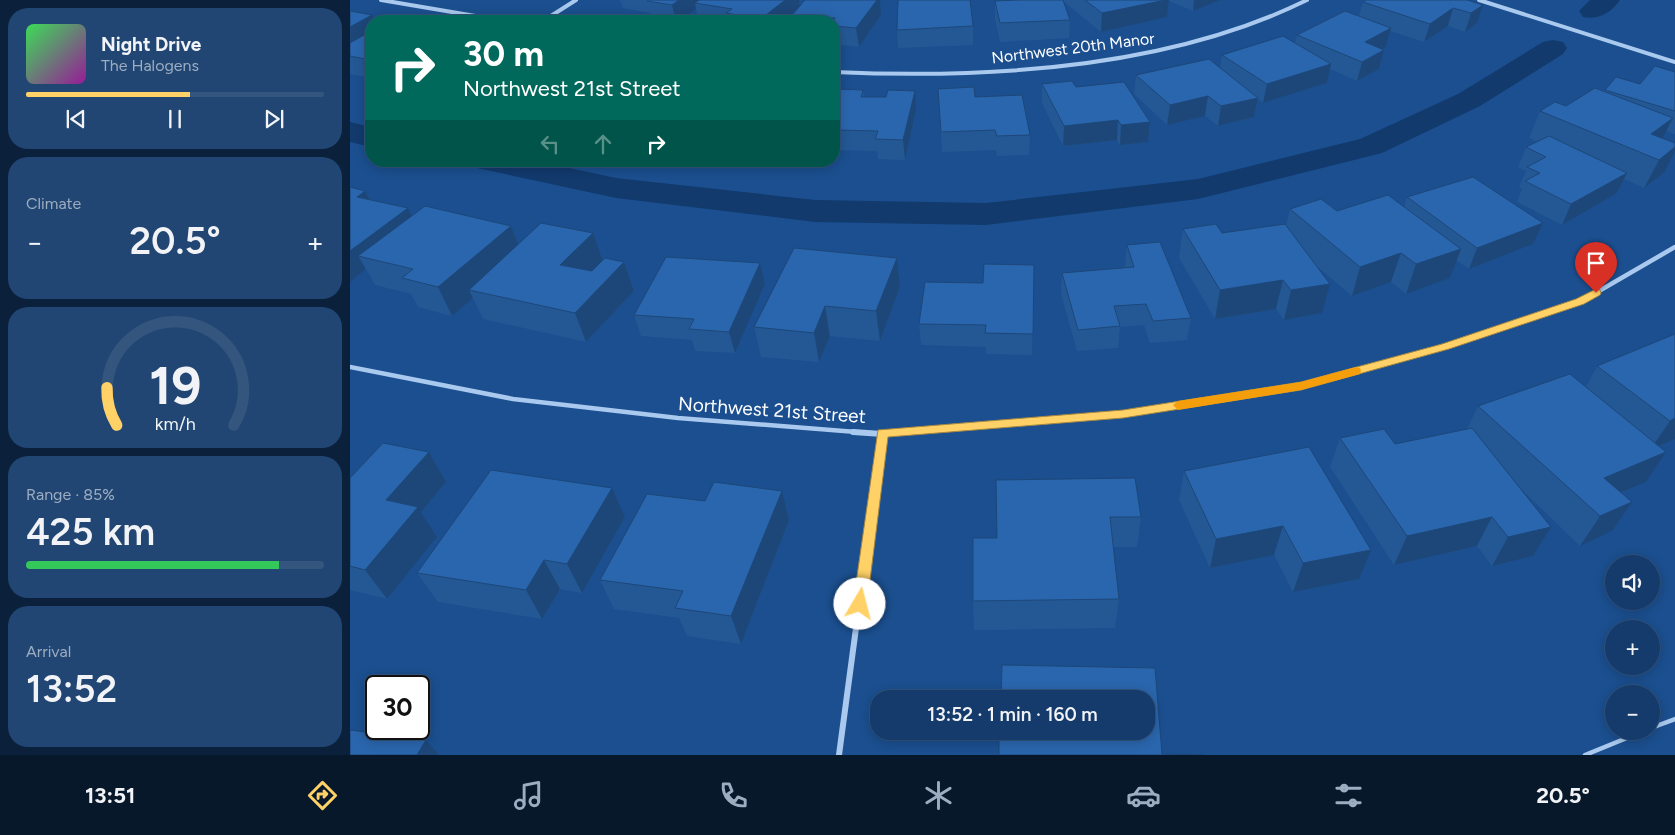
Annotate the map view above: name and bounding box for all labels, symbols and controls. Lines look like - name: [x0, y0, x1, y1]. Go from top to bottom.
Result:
- street label: Northwest 20th Manor: [990, 29, 1156, 67]
- text: Night Drive: [101, 33, 201, 56]
- text: 30 m: [463, 33, 544, 75]
- icon: right: [380, 35, 445, 100]
- text: The Halogens: [101, 56, 199, 75]
- text: Northwest 21st Street: [463, 75, 681, 102]
- icon: previous: [62, 105, 90, 133]
- icon: pause: [161, 105, 189, 133]
- icon: next: [260, 105, 288, 133]
- icon: left: [536, 130, 564, 158]
- icon: ahead: [589, 130, 617, 158]
- icon: right: [642, 130, 670, 158]
- text: Climate: [26, 194, 81, 213]
- text: 20.5°: [129, 218, 221, 264]
- text: −: [26, 225, 43, 259]
- text: +: [307, 225, 324, 259]
- pin: [1575, 242, 1617, 293]
- icon: arrive: [1582, 249, 1610, 277]
- text: 19: [149, 355, 201, 417]
- street label: Northwest 21st Street: [677, 392, 867, 428]
- text: km/h: [155, 413, 195, 434]
- text: Range · 85%: [26, 485, 115, 504]
- text: 425 km: [26, 509, 155, 555]
- map controls: [1605, 555, 1660, 740]
- button: sound: [1605, 555, 1660, 610]
- position arrow: [833, 577, 885, 629]
- button: +: [1605, 620, 1660, 675]
- text: Arrival: [26, 642, 71, 661]
- text: 13:52: [26, 666, 117, 712]
- speed limit sign: 30: [365, 675, 430, 740]
- button: −: [1605, 685, 1660, 740]
- text: 13:52 · 1 min · 160 m: [927, 703, 1098, 726]
- icon: directions: [305, 778, 340, 813]
- icon: music: [511, 778, 546, 813]
- icon: phone: [716, 778, 751, 813]
- icon: climate: [921, 778, 956, 813]
- icon: car: [1126, 778, 1161, 813]
- icon: filters: [1331, 778, 1366, 813]
- text: 13:51: [85, 782, 135, 809]
- text: 20.5°: [1536, 782, 1590, 809]

